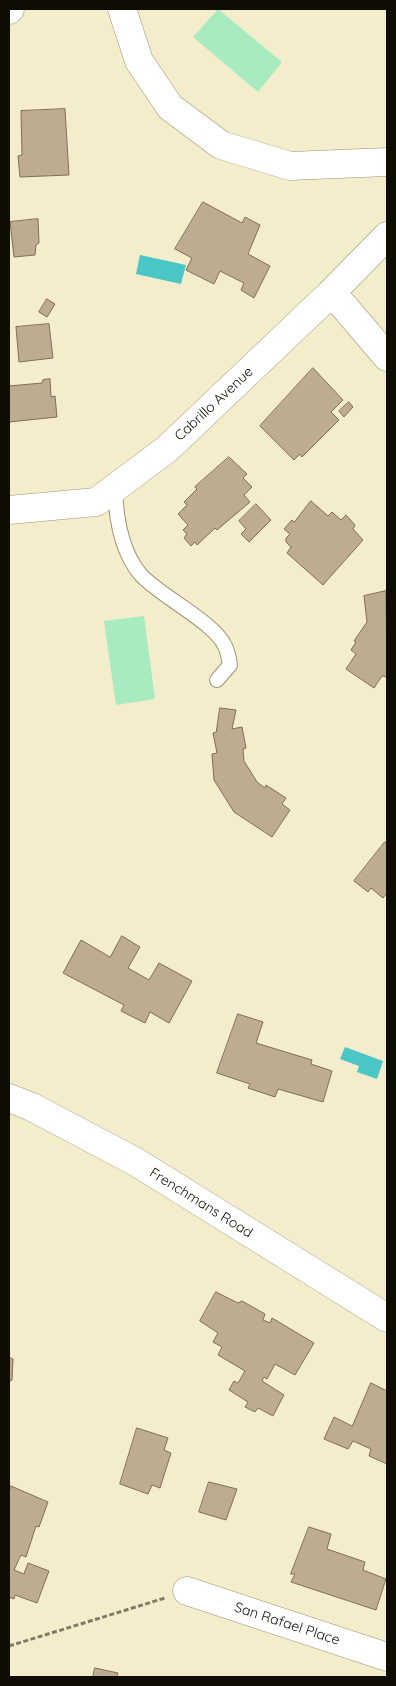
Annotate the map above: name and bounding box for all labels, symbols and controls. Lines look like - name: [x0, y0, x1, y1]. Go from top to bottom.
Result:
- street label: Cabrillo Avenue: [171, 363, 257, 445]
- street label: Frenchmans Road: [146, 1164, 256, 1242]
- street label: San Rafael Place: [232, 1599, 342, 1649]

